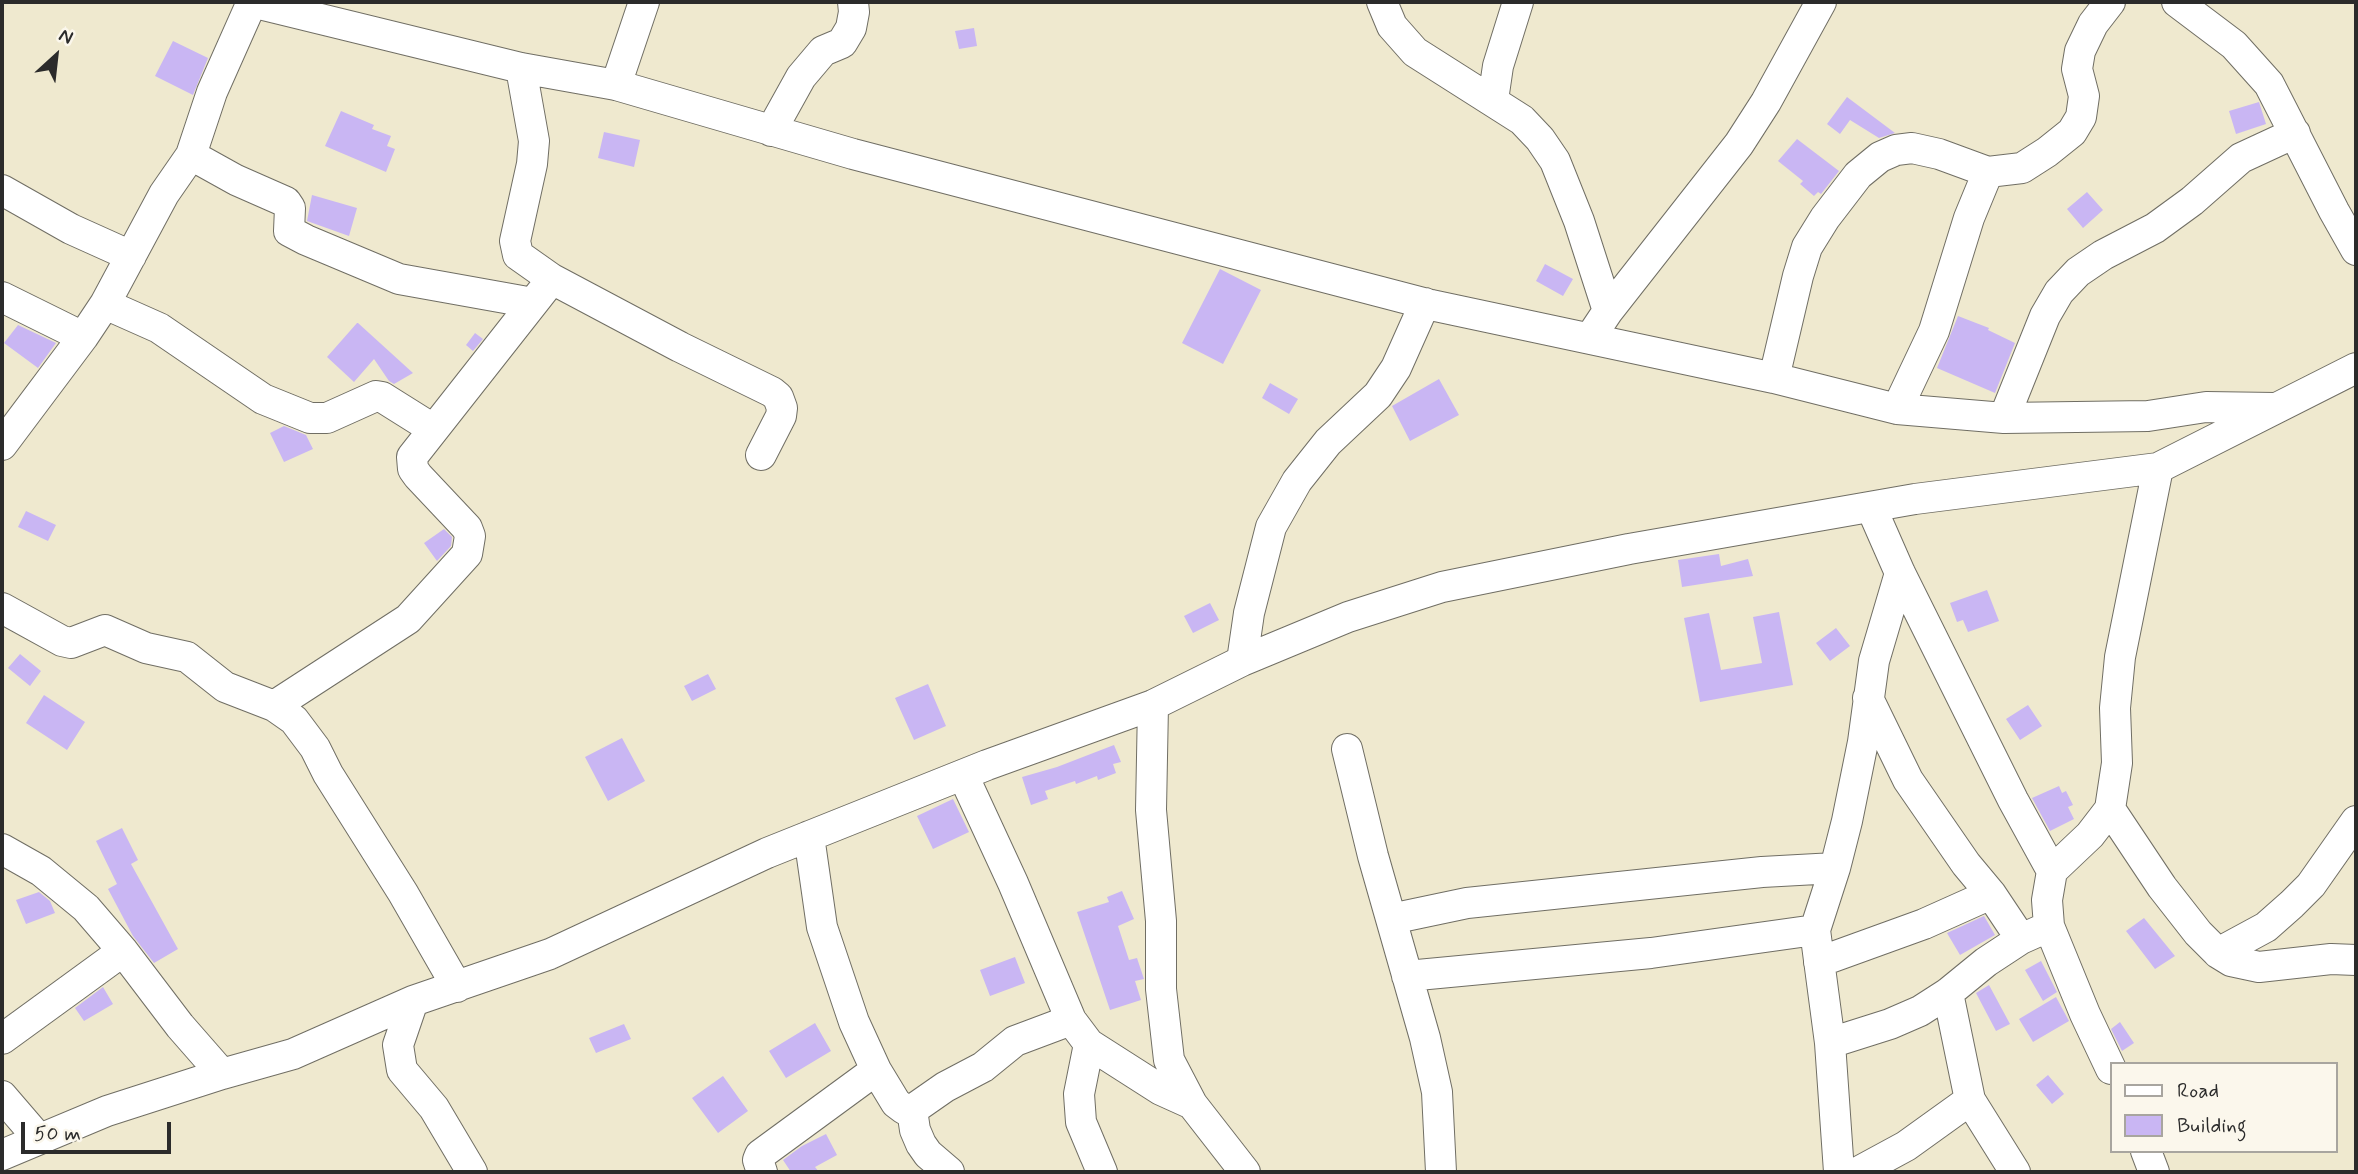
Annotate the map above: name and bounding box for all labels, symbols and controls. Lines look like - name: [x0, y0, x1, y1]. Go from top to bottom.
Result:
- north arrow: [21, 21, 91, 91]
- text: N: [54, 23, 77, 51]
- legend: [2110, 1062, 2337, 1153]
- text: Road: [2177, 1077, 2219, 1105]
- scale bar: [24, 1108, 175, 1152]
- text: Building: [2177, 1112, 2247, 1140]
- text: 50 m: [34, 1120, 81, 1148]

